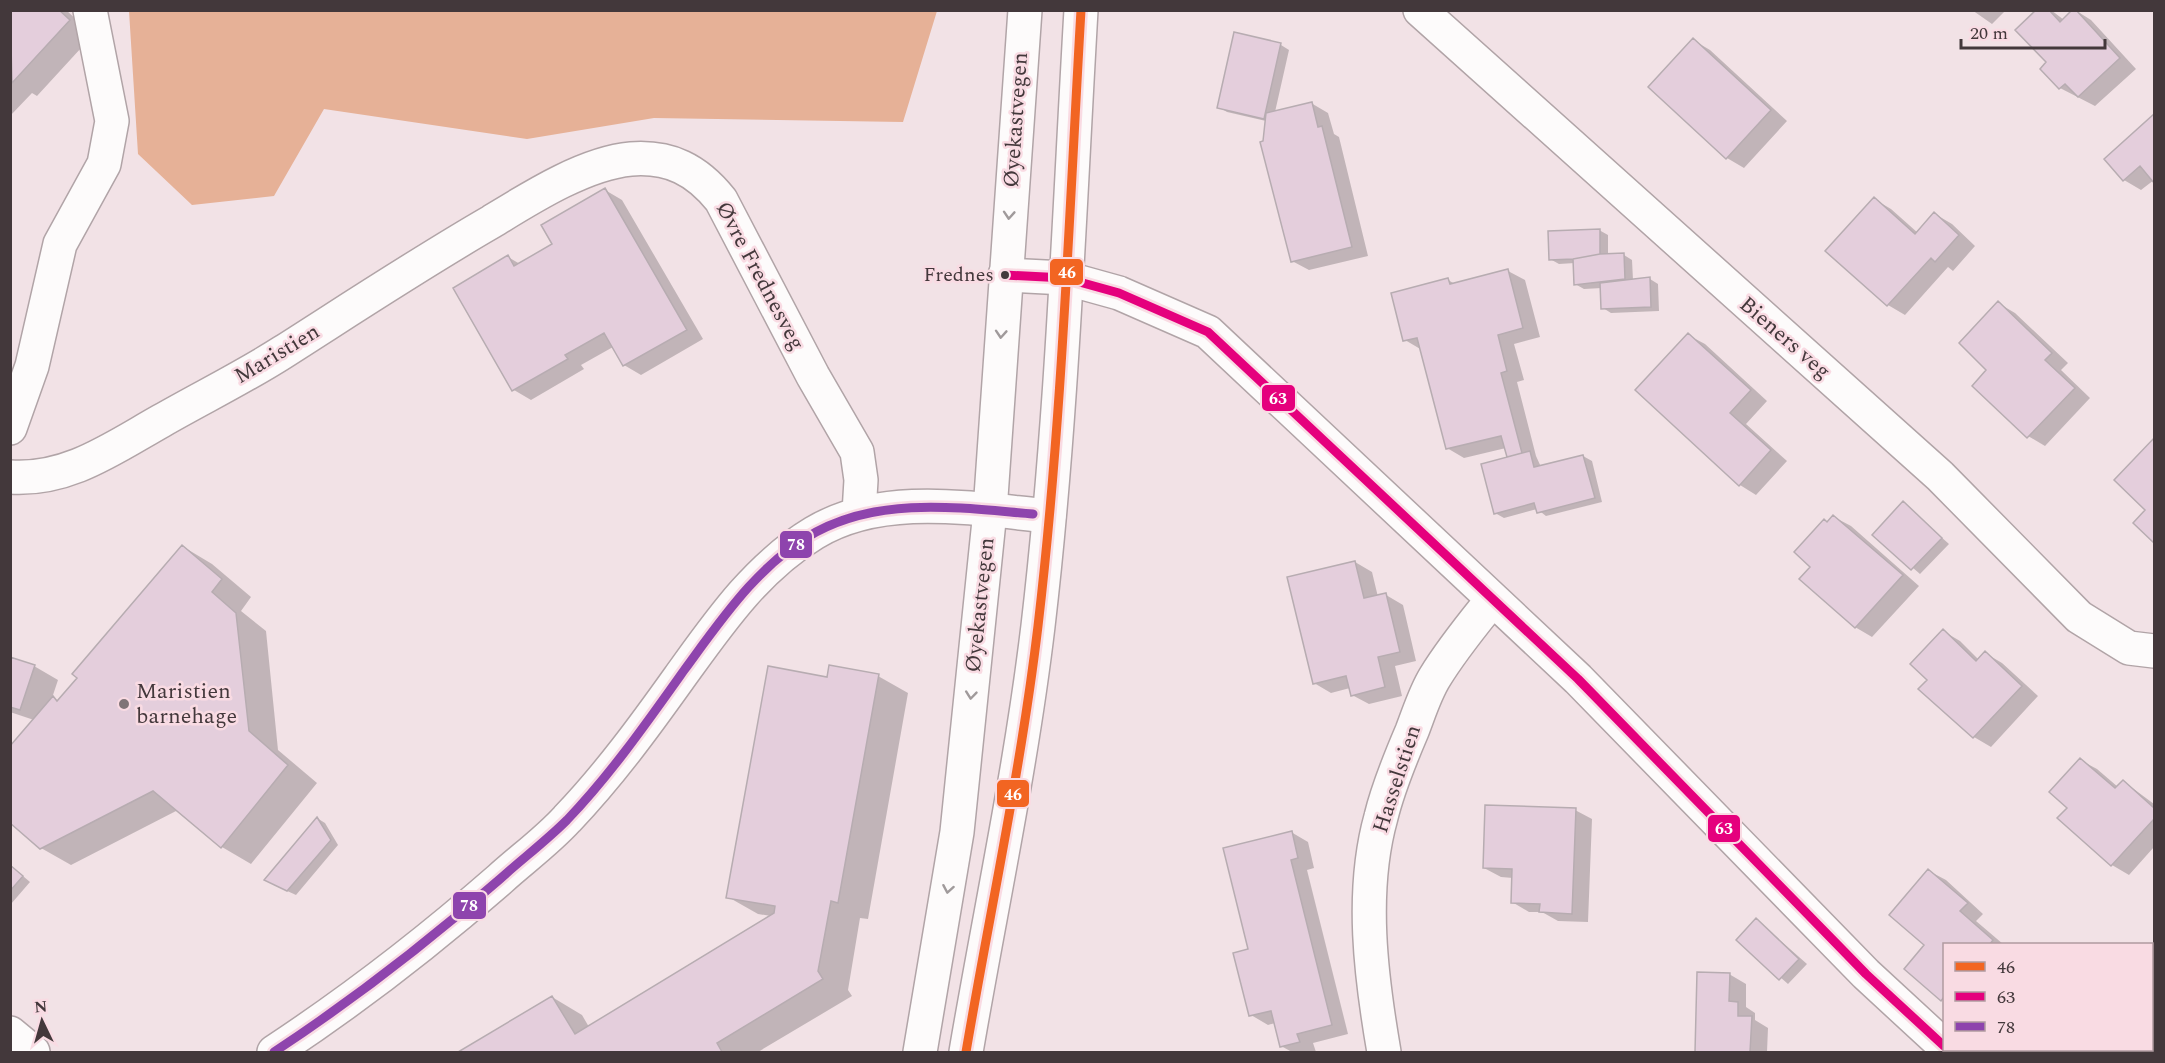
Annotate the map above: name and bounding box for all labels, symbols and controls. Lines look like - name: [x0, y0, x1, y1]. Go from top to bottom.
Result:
- scale bar: [1961, 12, 2105, 50]
- text: 20 m: [1970, 20, 2008, 47]
- street label: Øyekastvegen: [995, 51, 1037, 189]
- street label: Øvre Frednesveg: [707, 196, 813, 356]
- one-way arrow: [1003, 211, 1016, 220]
- line badge: 46: [1049, 258, 1084, 286]
- place label: Frednes: [924, 260, 994, 290]
- text: 46: [1058, 261, 1076, 285]
- marker: Frednes: [999, 269, 1011, 281]
- street label: Bieners veg: [1732, 289, 1838, 387]
- street label: Maristien: [228, 315, 326, 393]
- one-way arrow: [995, 329, 1008, 338]
- line badge: 63: [1261, 384, 1296, 412]
- text: 63: [1269, 387, 1287, 411]
- line badge: 78: [779, 530, 813, 559]
- text: 78: [787, 533, 805, 557]
- street label: Øyekastvegen: [957, 536, 1003, 674]
- place label: Maristien barnehage: [136, 675, 237, 733]
- one-way arrow: [965, 691, 978, 700]
- marker: Maristien barnehage: [117, 697, 131, 711]
- street label: Hasselstien: [1364, 721, 1430, 837]
- line badge: 46: [996, 779, 1030, 808]
- text: 46: [1004, 783, 1022, 807]
- line badge: 63: [1707, 814, 1741, 843]
- text: 63: [1715, 817, 1733, 841]
- one-way arrow: [942, 884, 954, 893]
- line badge: 78: [452, 891, 487, 920]
- text: 78: [460, 894, 478, 918]
- legend: [1943, 943, 2153, 1051]
- text: 46: [1997, 954, 2015, 981]
- text: 63: [1997, 984, 2015, 1011]
- north arrow: [12, 991, 72, 1051]
- text: N: [33, 995, 48, 1020]
- text: 78: [1997, 1014, 2015, 1041]

